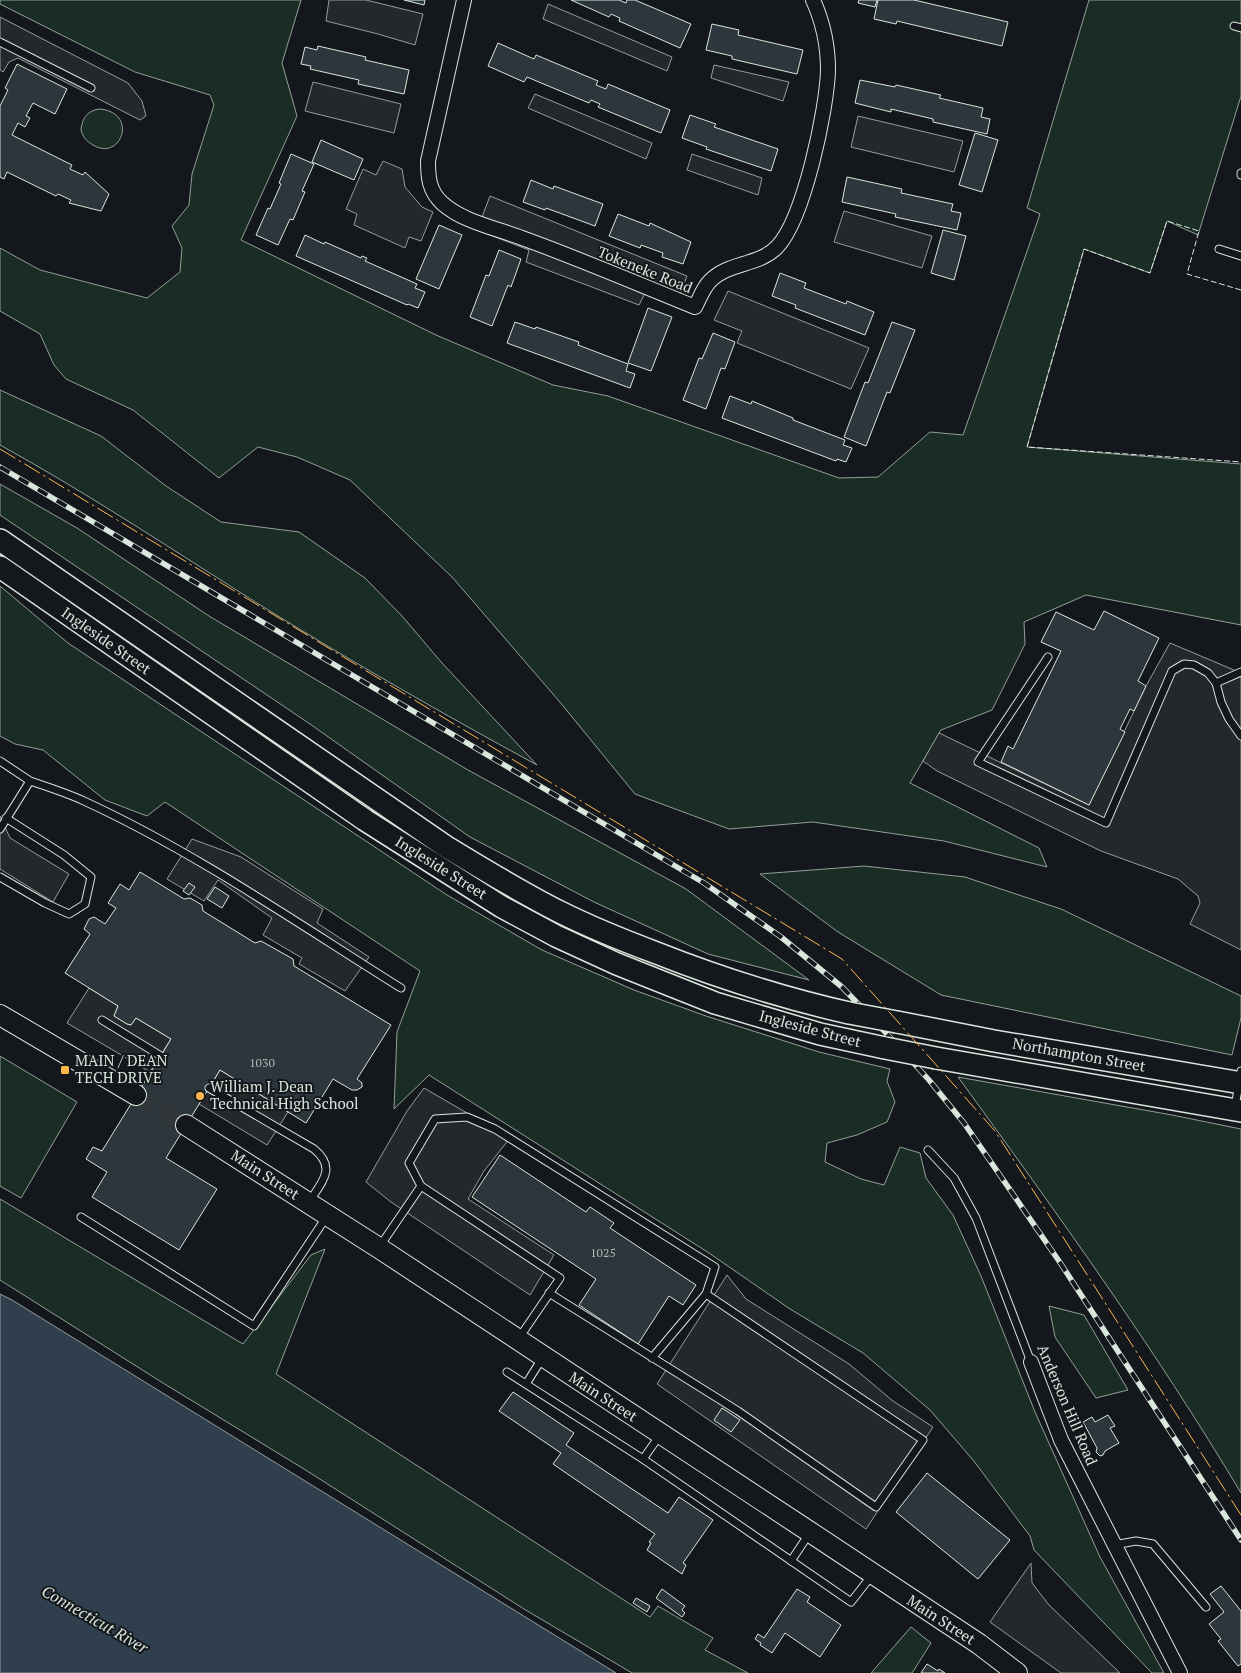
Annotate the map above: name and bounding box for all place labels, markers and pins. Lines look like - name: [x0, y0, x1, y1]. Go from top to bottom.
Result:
- place label: MAIN / DEAN TECH DRIVE: [75, 1050, 168, 1087]
- marker: MAIN / DEAN TECH DRIVE: [59, 1064, 71, 1076]
- place label: William J. Dean Technical High School: [210, 1076, 359, 1113]
- marker: William J. Dean Technical High School: [194, 1090, 206, 1102]

